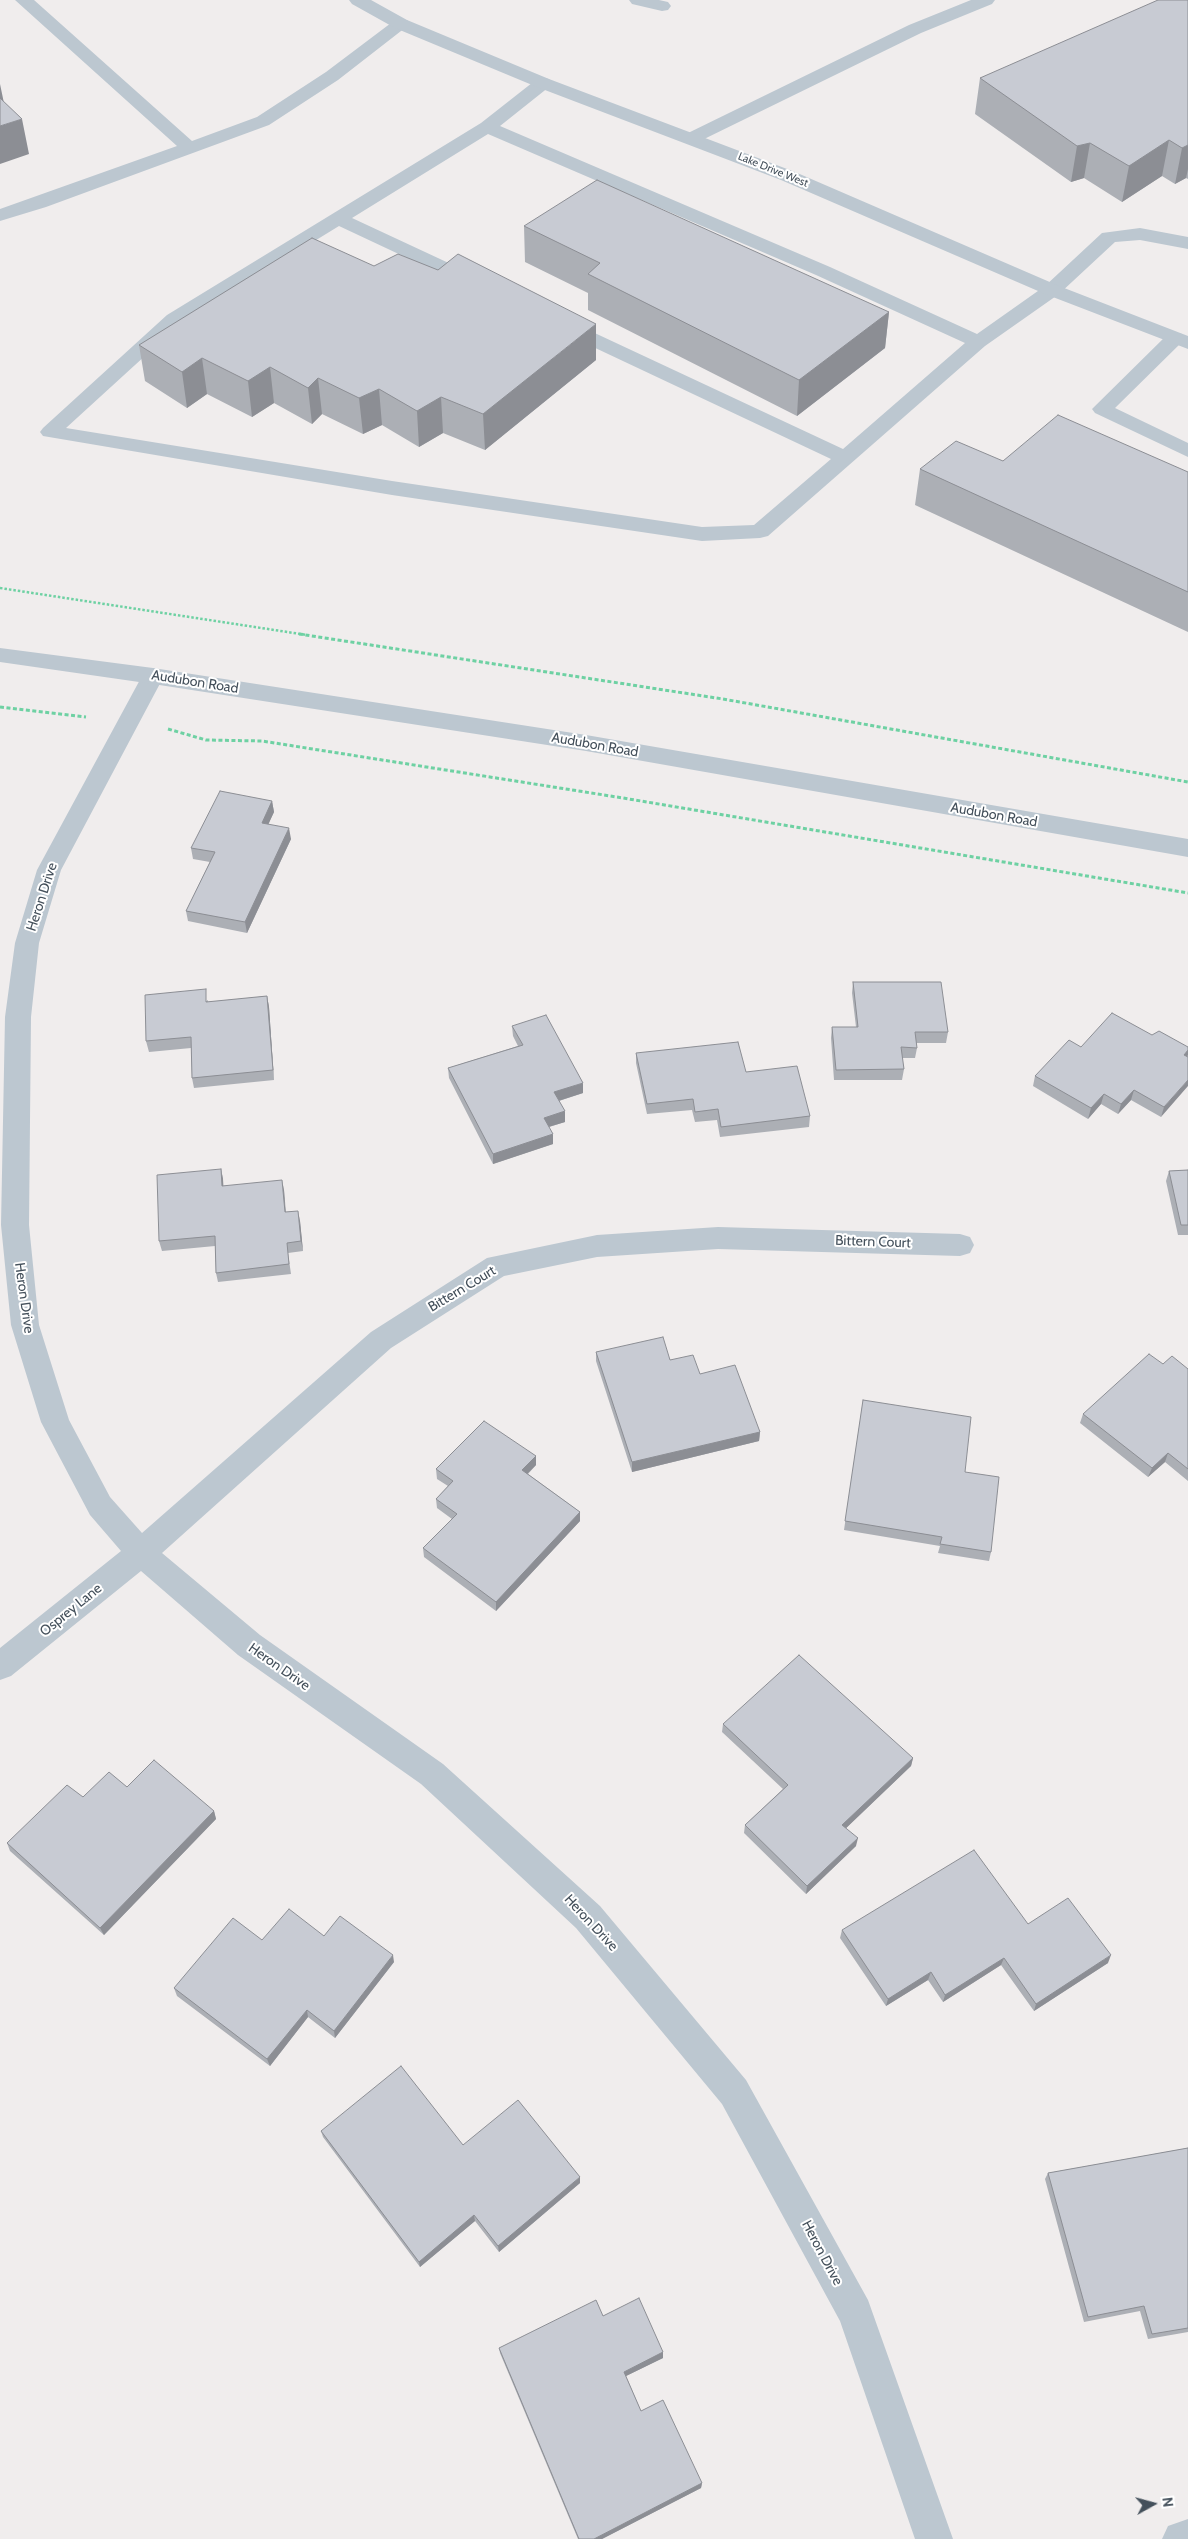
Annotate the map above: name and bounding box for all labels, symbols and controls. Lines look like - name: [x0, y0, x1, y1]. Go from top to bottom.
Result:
- street label: Lake Drive West: [736, 150, 810, 190]
- street label: Audubon Road: [150, 667, 240, 697]
- street label: Audubon Road: [550, 729, 640, 761]
- street label: Audubon Road: [949, 799, 1039, 831]
- street label: Heron Drive: [23, 861, 61, 933]
- street label: Bittern Court: [835, 1232, 911, 1252]
- street label: Heron Drive: [11, 1262, 37, 1334]
- street label: Bittern Court: [425, 1262, 499, 1316]
- street label: Osprey Lane: [37, 1580, 105, 1640]
- street label: Heron Drive: [245, 1640, 313, 1694]
- street label: Heron Drive: [561, 1891, 621, 1955]
- street label: Heron Drive: [798, 2218, 846, 2288]
- north arrow: [1128, 2479, 1178, 2529]
- text: N: [1158, 2496, 1177, 2508]

